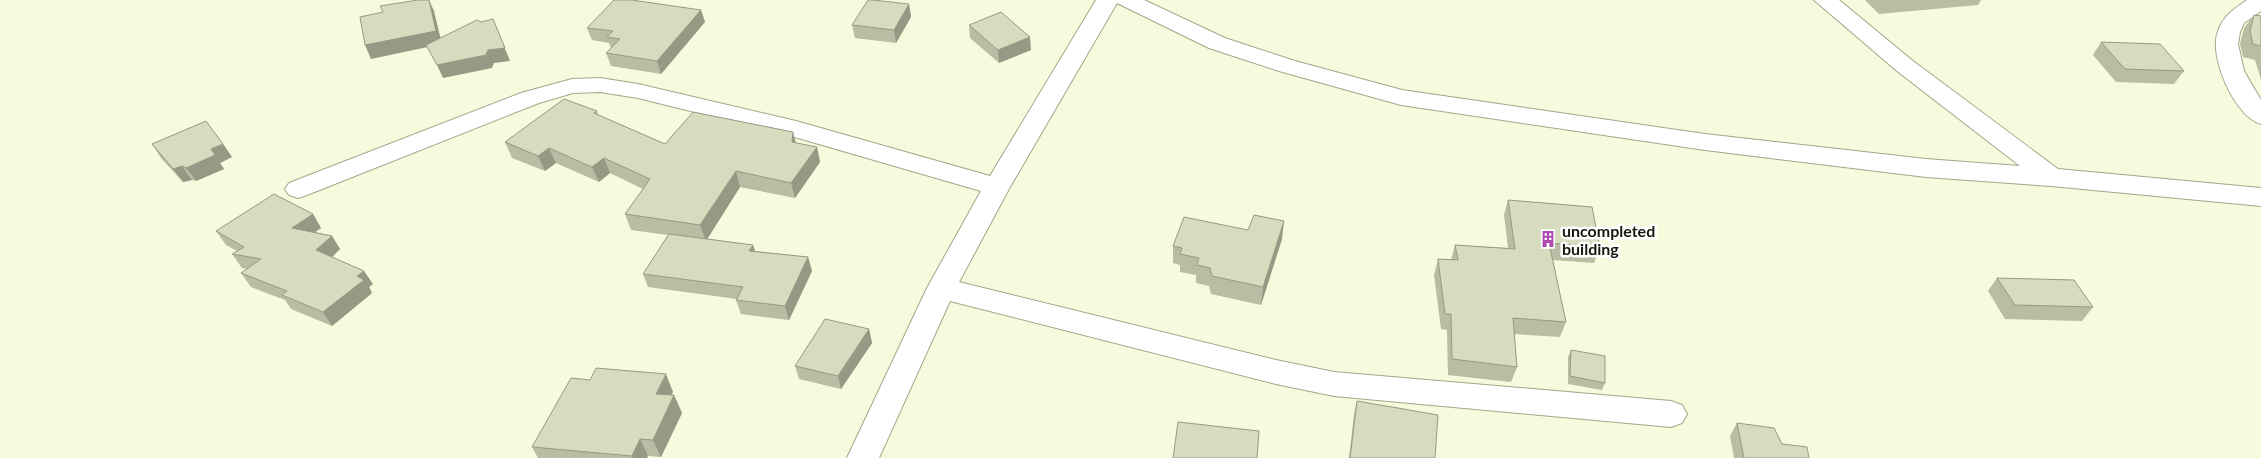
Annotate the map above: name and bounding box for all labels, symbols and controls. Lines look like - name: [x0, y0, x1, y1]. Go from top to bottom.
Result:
- place label: uncompleted building: [1562, 221, 1655, 258]
- building icon: uncompleted building: [1538, 229, 1558, 249]

